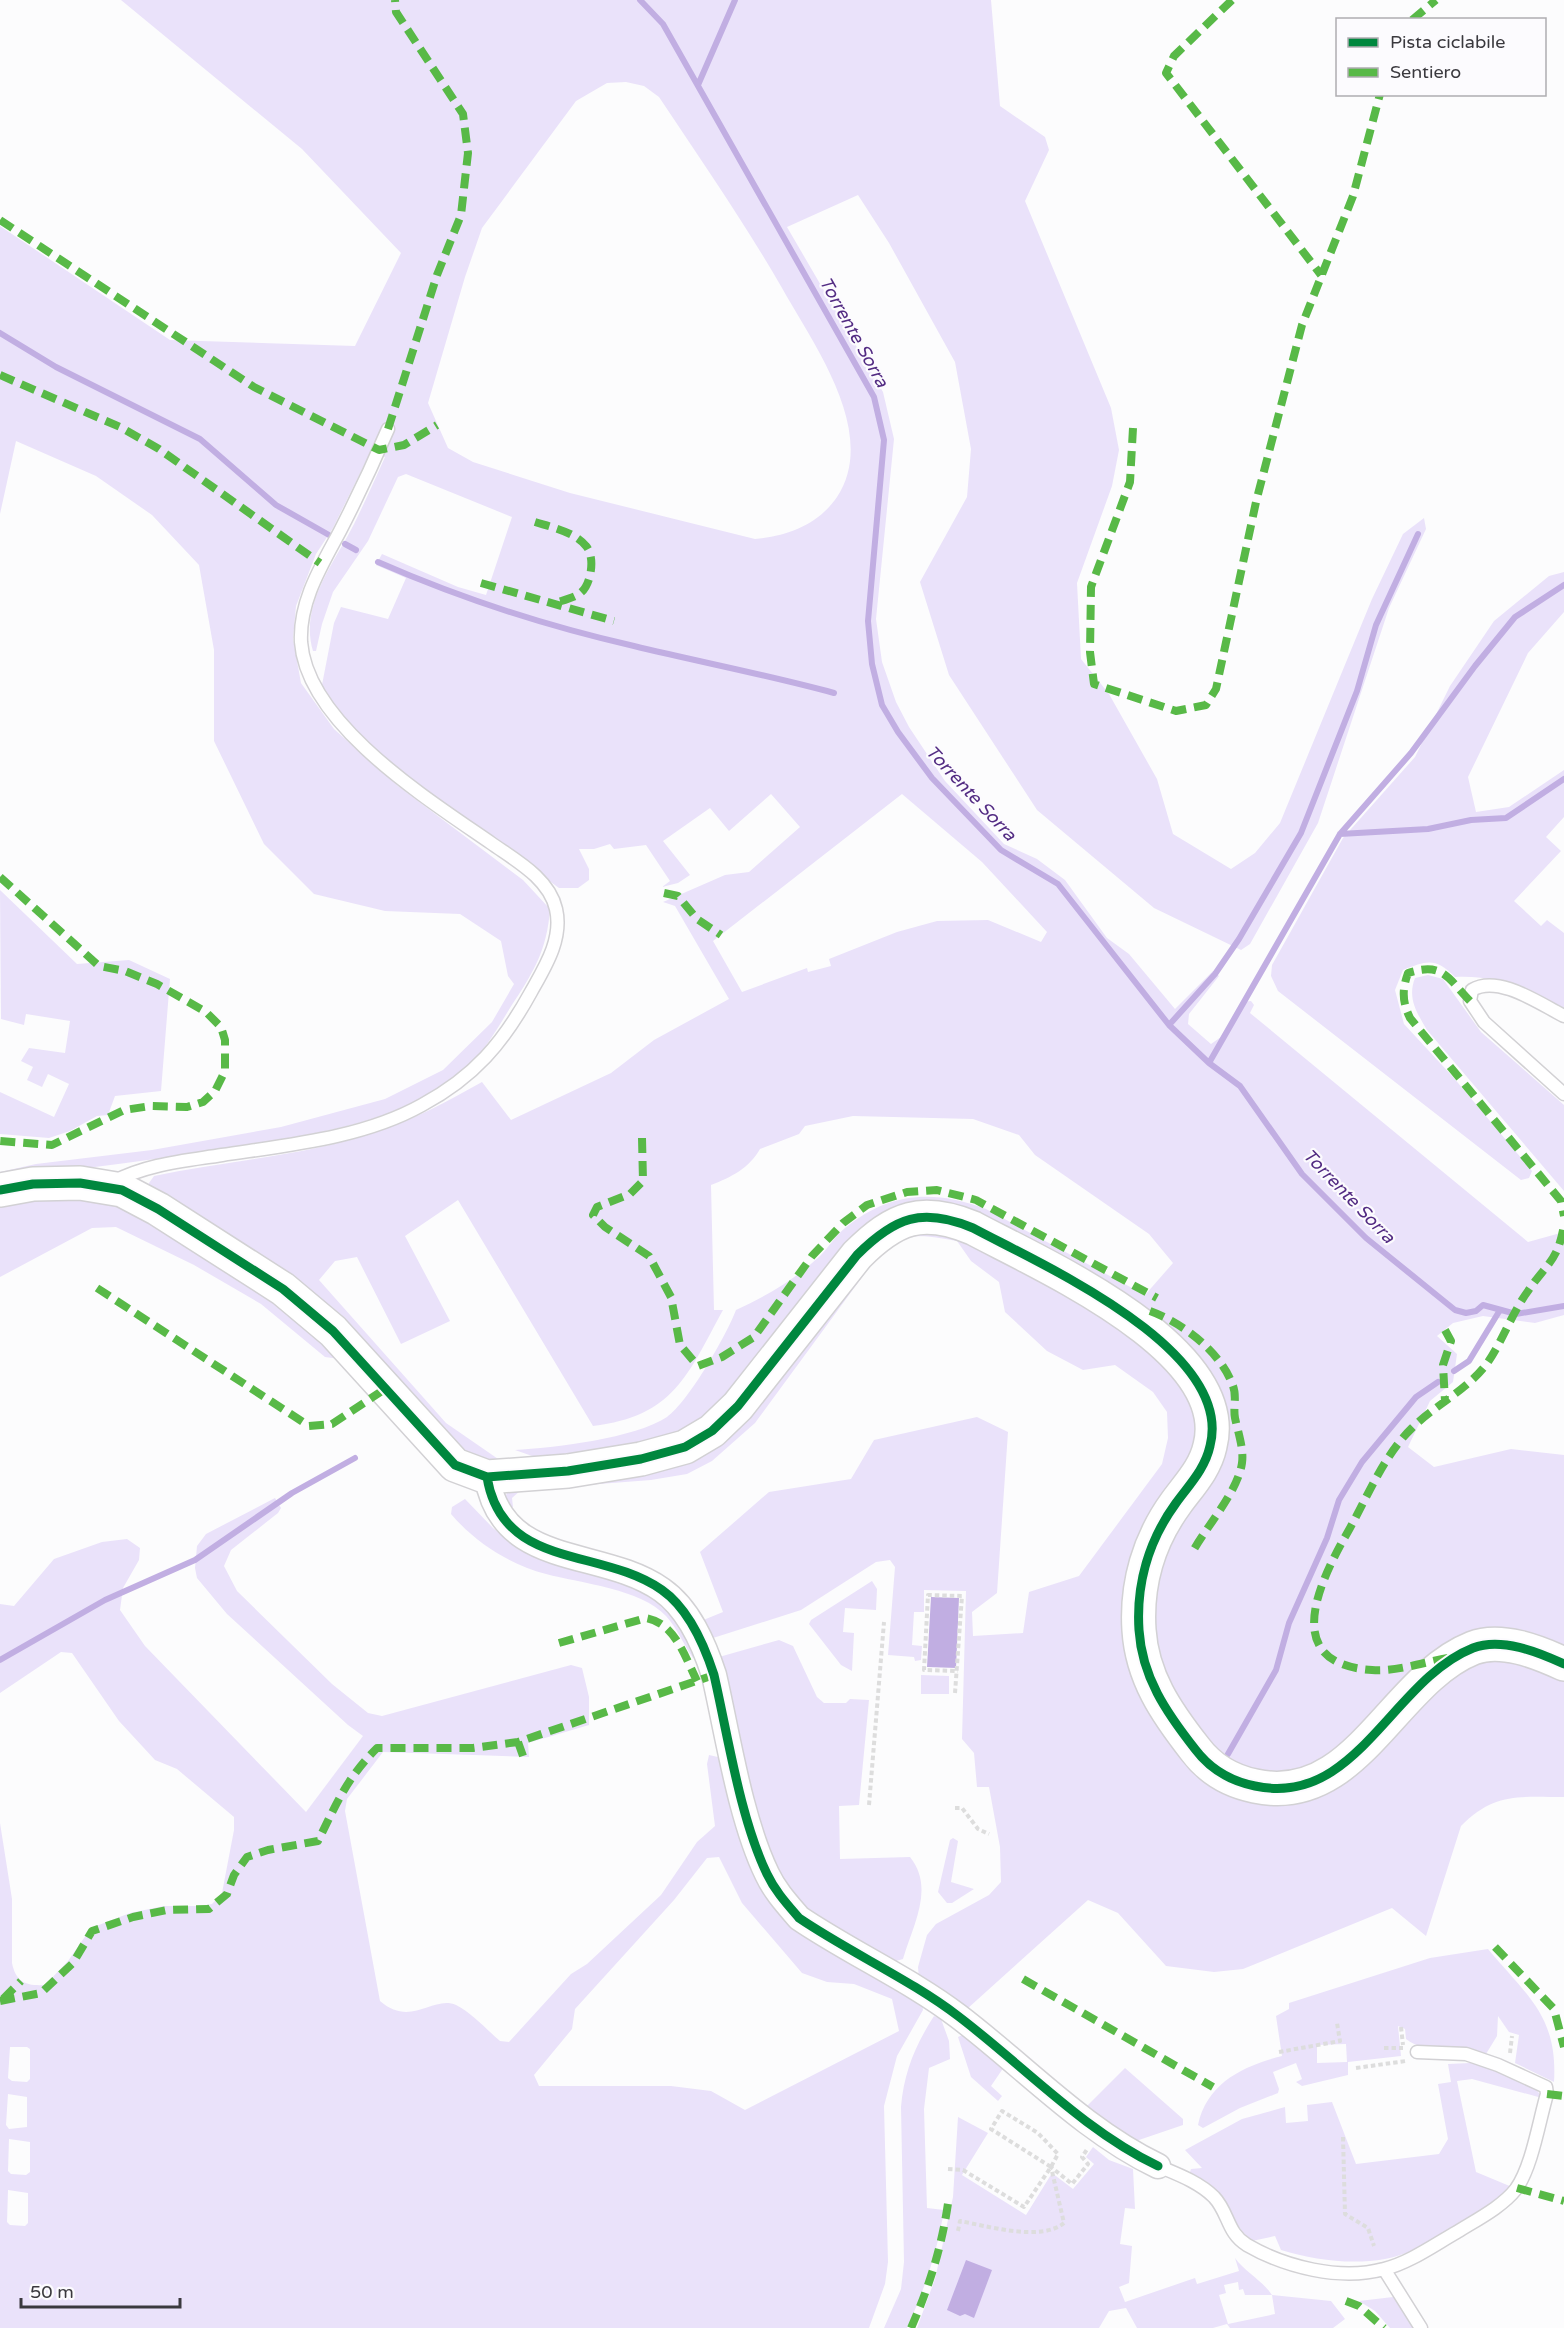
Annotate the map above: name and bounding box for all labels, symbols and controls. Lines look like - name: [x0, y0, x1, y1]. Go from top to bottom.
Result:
- legend: [1336, 18, 1546, 96]
- text: Pista ciclabile: [1390, 31, 1505, 53]
- text: Sentiero: [1390, 61, 1461, 83]
- water label: Torrente Sorra: [815, 273, 894, 392]
- water label: Torrente Sorra: [921, 741, 1022, 846]
- water label: Torrente Sorra: [1298, 1144, 1400, 1248]
- scale bar: [21, 2271, 180, 2309]
- text: 50 m: [30, 2281, 74, 2303]

